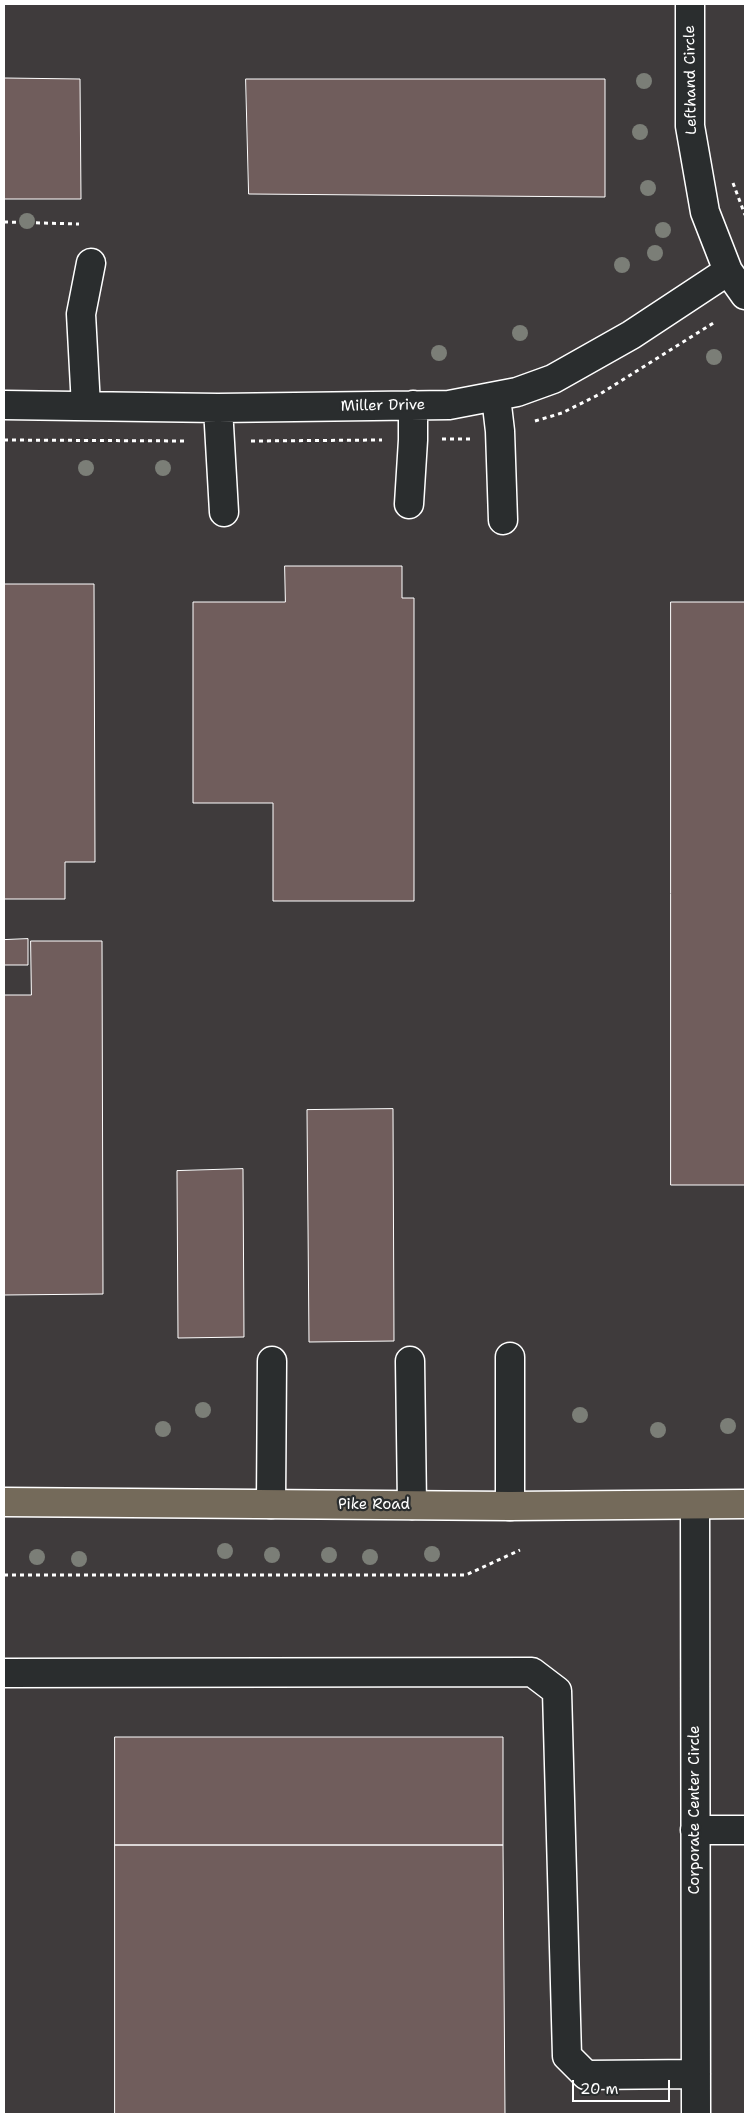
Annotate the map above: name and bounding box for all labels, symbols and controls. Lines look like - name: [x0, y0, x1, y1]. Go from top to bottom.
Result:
- street label: Lefthand Circle: [681, 25, 701, 135]
- street label: Miller Drive: [341, 396, 425, 416]
- street label: Pike Road: [338, 1496, 410, 1514]
- street label: Corporate Center Circle: [686, 1725, 704, 1895]
- scale bar: [574, 2070, 672, 2102]
- text: 20 m: [580, 2079, 619, 2099]

